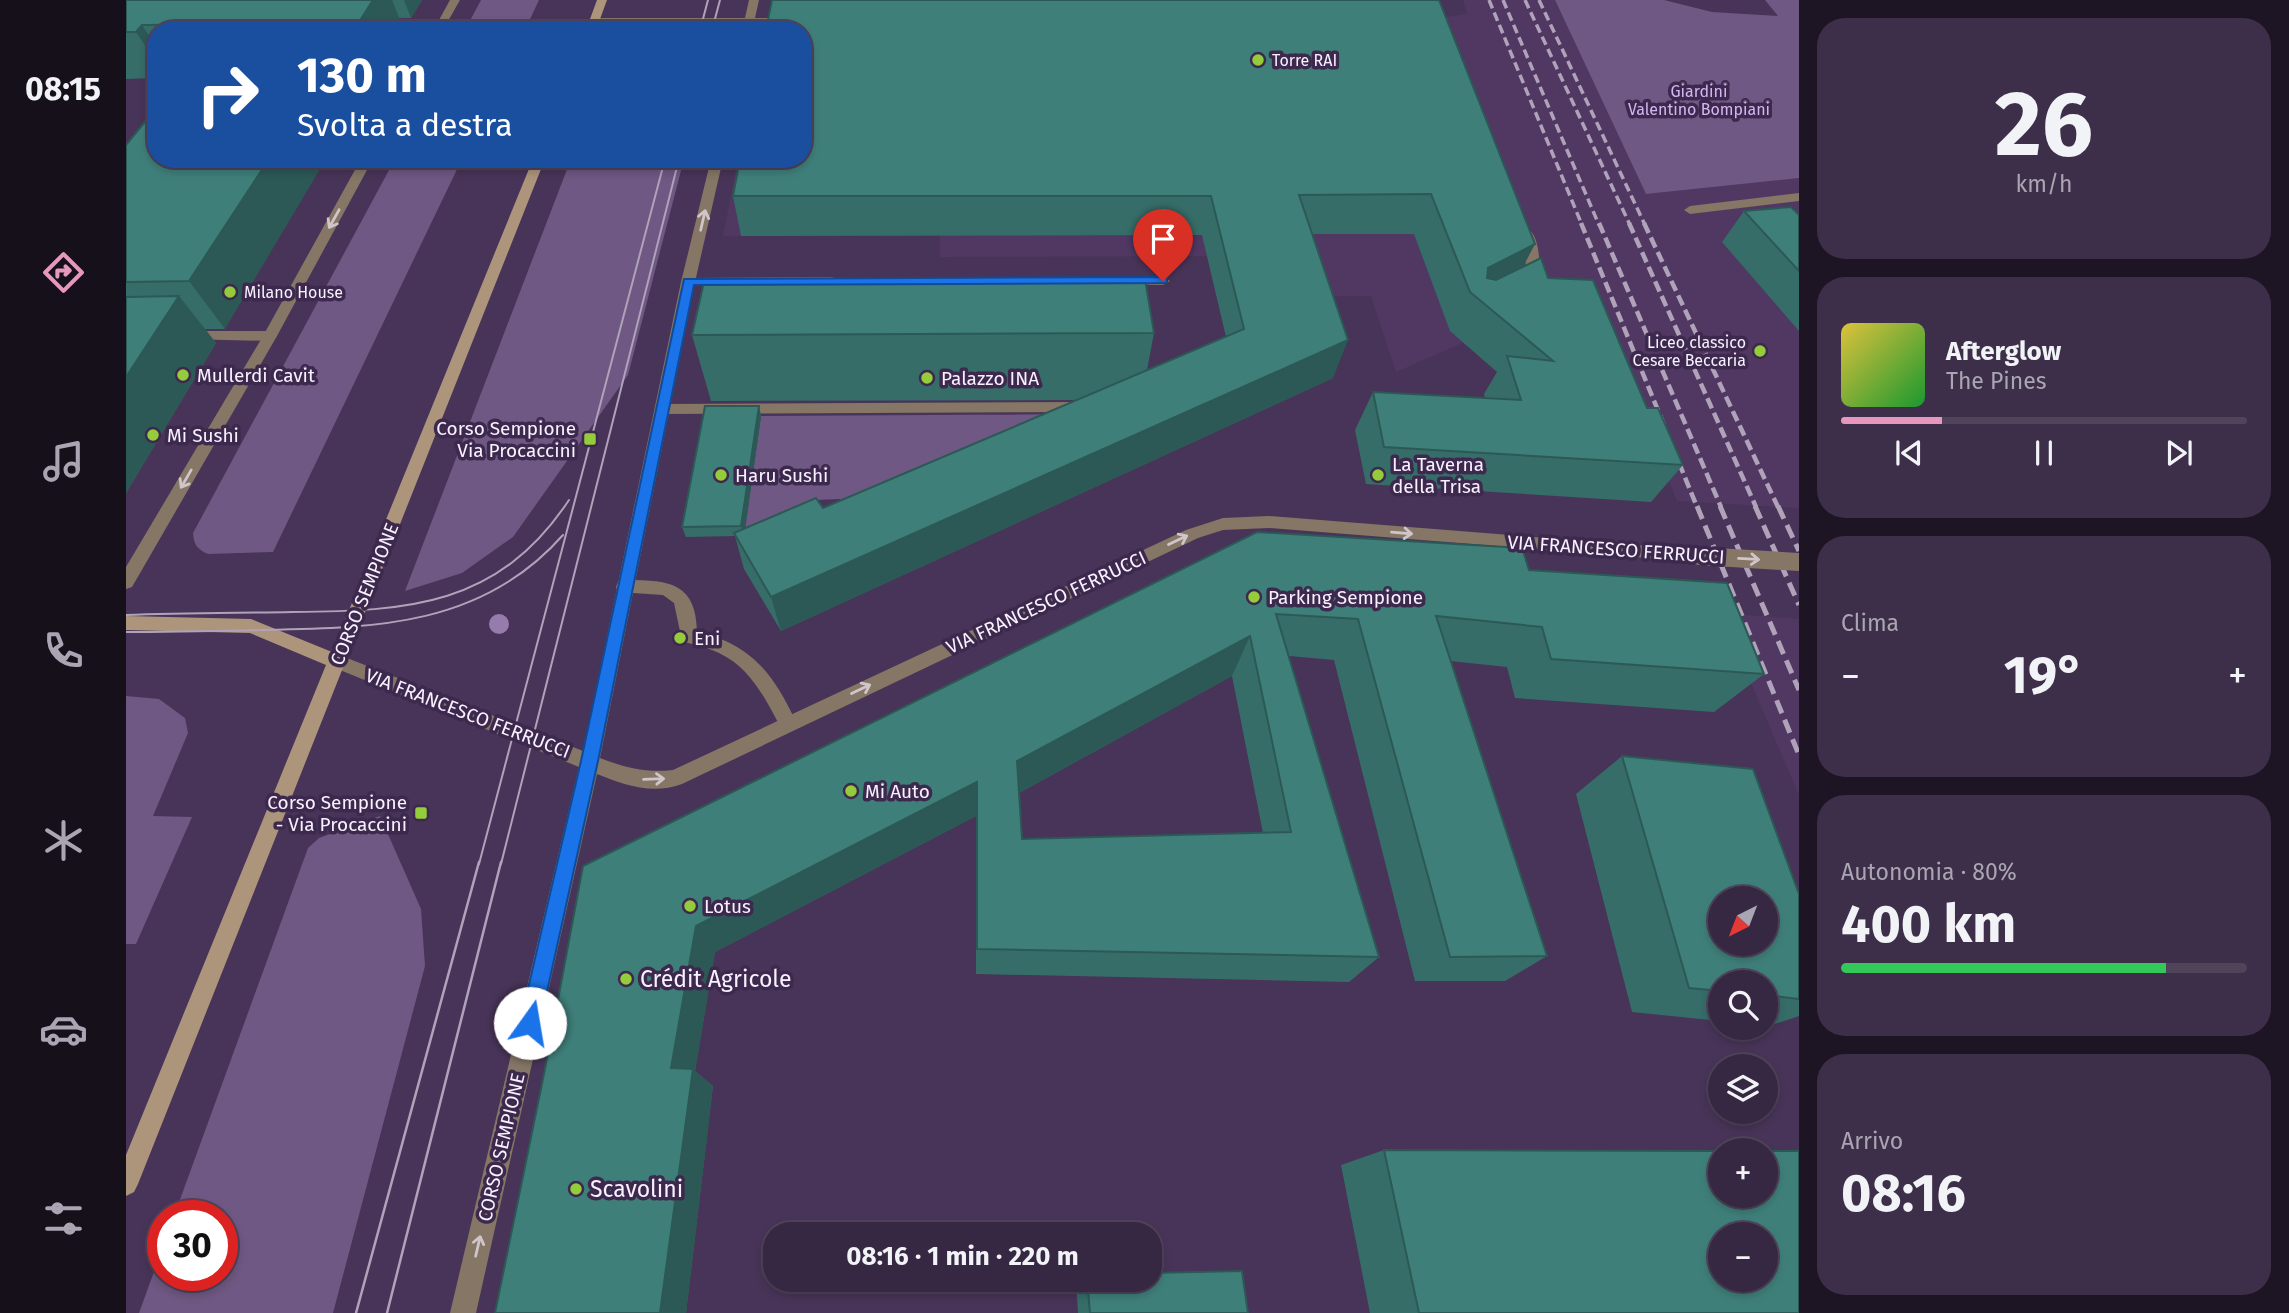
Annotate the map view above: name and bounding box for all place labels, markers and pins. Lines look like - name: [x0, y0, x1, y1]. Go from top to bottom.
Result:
- place label: Torre RAI: [1272, 51, 1337, 70]
- marker: Torre RAI: [1250, 52, 1266, 68]
- pin: [1133, 209, 1193, 281]
- place label: Milano House: [244, 283, 343, 302]
- marker: Milano House: [222, 284, 238, 300]
- place label: Liceo classico Cesare Beccaria: [1633, 333, 1746, 370]
- marker: Liceo classico Cesare Beccaria: [1752, 343, 1768, 359]
- place label: Mullerdi Cavit: [197, 364, 315, 387]
- marker: Mullerdi Cavit: [175, 367, 191, 383]
- place label: Palazzo INA: [941, 367, 1039, 390]
- marker: Palazzo INA: [919, 370, 935, 386]
- place label: Corso Sempione Via Procaccini: [436, 417, 576, 462]
- place label: Mi Sushi: [167, 424, 239, 447]
- marker: Mi Sushi: [145, 427, 161, 443]
- marker: Corso Sempione Via Procaccini: [582, 431, 598, 447]
- place label: La Taverna della Trisa: [1392, 453, 1484, 498]
- place label: Haru Sushi: [735, 464, 828, 487]
- marker: Haru Sushi: [713, 467, 729, 483]
- marker: La Taverna della Trisa: [1370, 467, 1386, 483]
- place label: Parking Sempione: [1268, 586, 1423, 609]
- marker: Parking Sempione: [1246, 589, 1262, 605]
- place label: Eni: [694, 627, 720, 650]
- marker: Eni: [672, 630, 688, 646]
- place label: Mi Auto: [865, 780, 930, 803]
- marker: Mi Auto: [843, 783, 859, 799]
- place label: Corso Sempione - Via Procaccini: [267, 791, 407, 836]
- marker: Corso Sempione - Via Procaccini: [413, 805, 429, 821]
- place label: Lotus: [704, 895, 751, 918]
- marker: Lotus: [682, 898, 698, 914]
- place label: Crédit Agricole: [640, 965, 792, 993]
- marker: Crédit Agricole: [618, 971, 634, 987]
- place label: Scavolini: [590, 1175, 683, 1203]
- marker: Scavolini: [568, 1181, 584, 1197]

